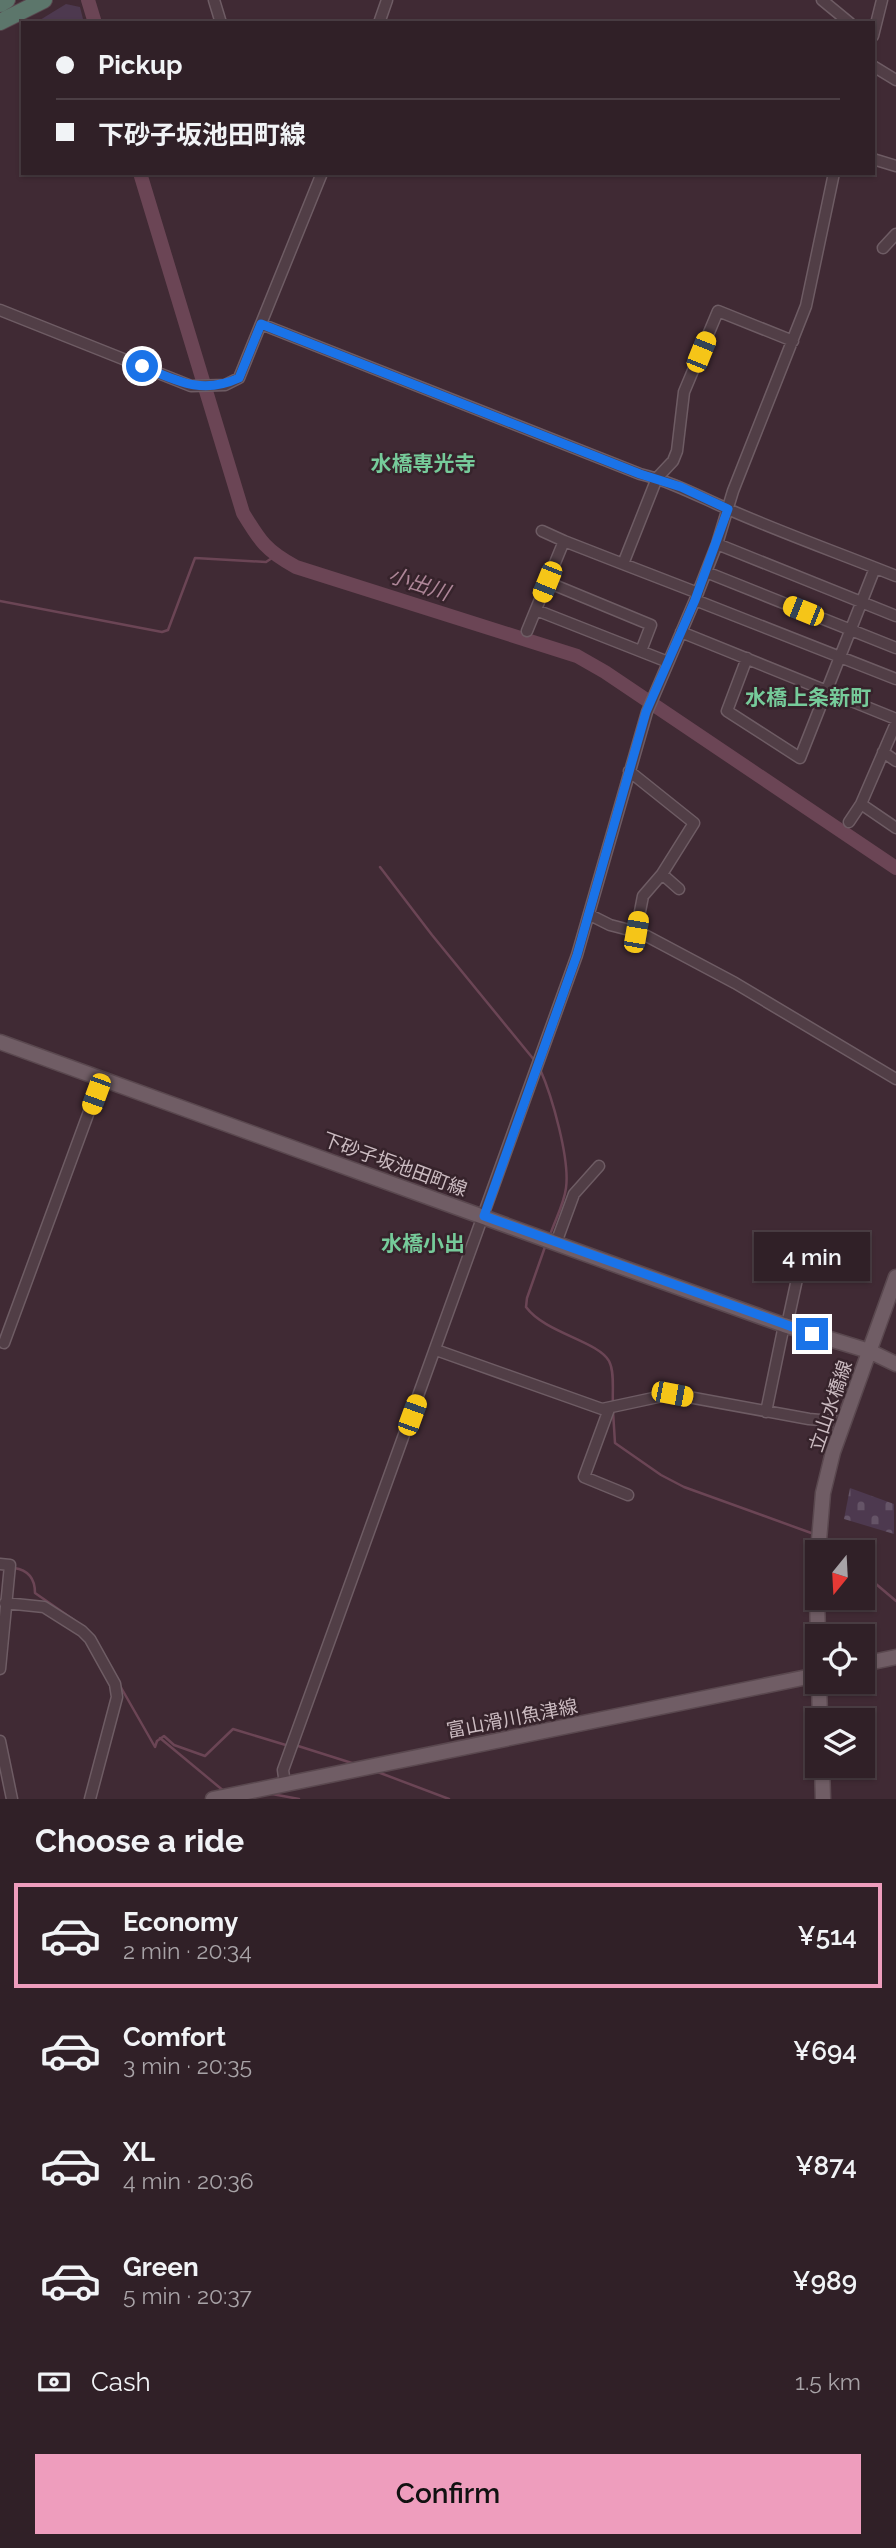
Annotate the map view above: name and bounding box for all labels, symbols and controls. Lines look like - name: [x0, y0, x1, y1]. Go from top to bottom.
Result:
- text: Pickup: [98, 50, 183, 80]
- text: 下砂子坂池田町線: [98, 120, 306, 150]
- car: [684, 329, 719, 375]
- route start: [126, 350, 158, 382]
- district label: 水橋専光寺: [371, 451, 476, 476]
- car: [530, 559, 565, 605]
- water label: 小出川: [385, 562, 455, 606]
- car: [780, 593, 827, 629]
- district label: 水橋上条新町: [745, 685, 871, 710]
- car: [623, 909, 650, 955]
- car: [79, 1071, 114, 1117]
- street label: 下砂子坂池田町線: [320, 1128, 470, 1200]
- district label: 水橋小出: [381, 1231, 465, 1256]
- callout: 4 min: [754, 1232, 870, 1282]
- text: 4 min: [782, 1243, 842, 1270]
- route end: [796, 1318, 828, 1350]
- street label: 立山水橋線: [804, 1357, 856, 1455]
- car: [650, 1380, 695, 1408]
- car: [395, 1392, 430, 1438]
- north arrow: [805, 1540, 875, 1610]
- map controls: [805, 1540, 875, 1778]
- button: locate: [805, 1624, 875, 1694]
- street label: 富山滑川魚津線: [445, 1695, 579, 1741]
- button: layers: [805, 1708, 875, 1778]
- text: Choose a ride: [35, 1822, 244, 1859]
- icon: car: [39, 1904, 102, 1967]
- text: Economy: [123, 1907, 238, 1937]
- text: ¥514: [798, 1921, 857, 1951]
- text: 2 min · 20:34: [123, 1937, 252, 1964]
- icon: car: [39, 2019, 102, 2082]
- text: Comfort: [123, 2022, 226, 2052]
- text: ¥694: [793, 2036, 857, 2066]
- text: 3 min · 20:35: [123, 2052, 252, 2079]
- icon: car: [39, 2134, 102, 2197]
- text: XL: [123, 2137, 155, 2167]
- text: ¥874: [795, 2151, 857, 2181]
- text: 4 min · 20:36: [123, 2167, 254, 2194]
- icon: car: [39, 2249, 102, 2312]
- text: Green: [123, 2252, 199, 2282]
- text: ¥989: [793, 2266, 857, 2296]
- text: 5 min · 20:37: [123, 2282, 252, 2309]
- icon: cash: [35, 2363, 73, 2401]
- text: Cash: [91, 2367, 151, 2397]
- text: 1.5 km: [795, 2368, 861, 2395]
- button: Confirm: [35, 2454, 861, 2534]

